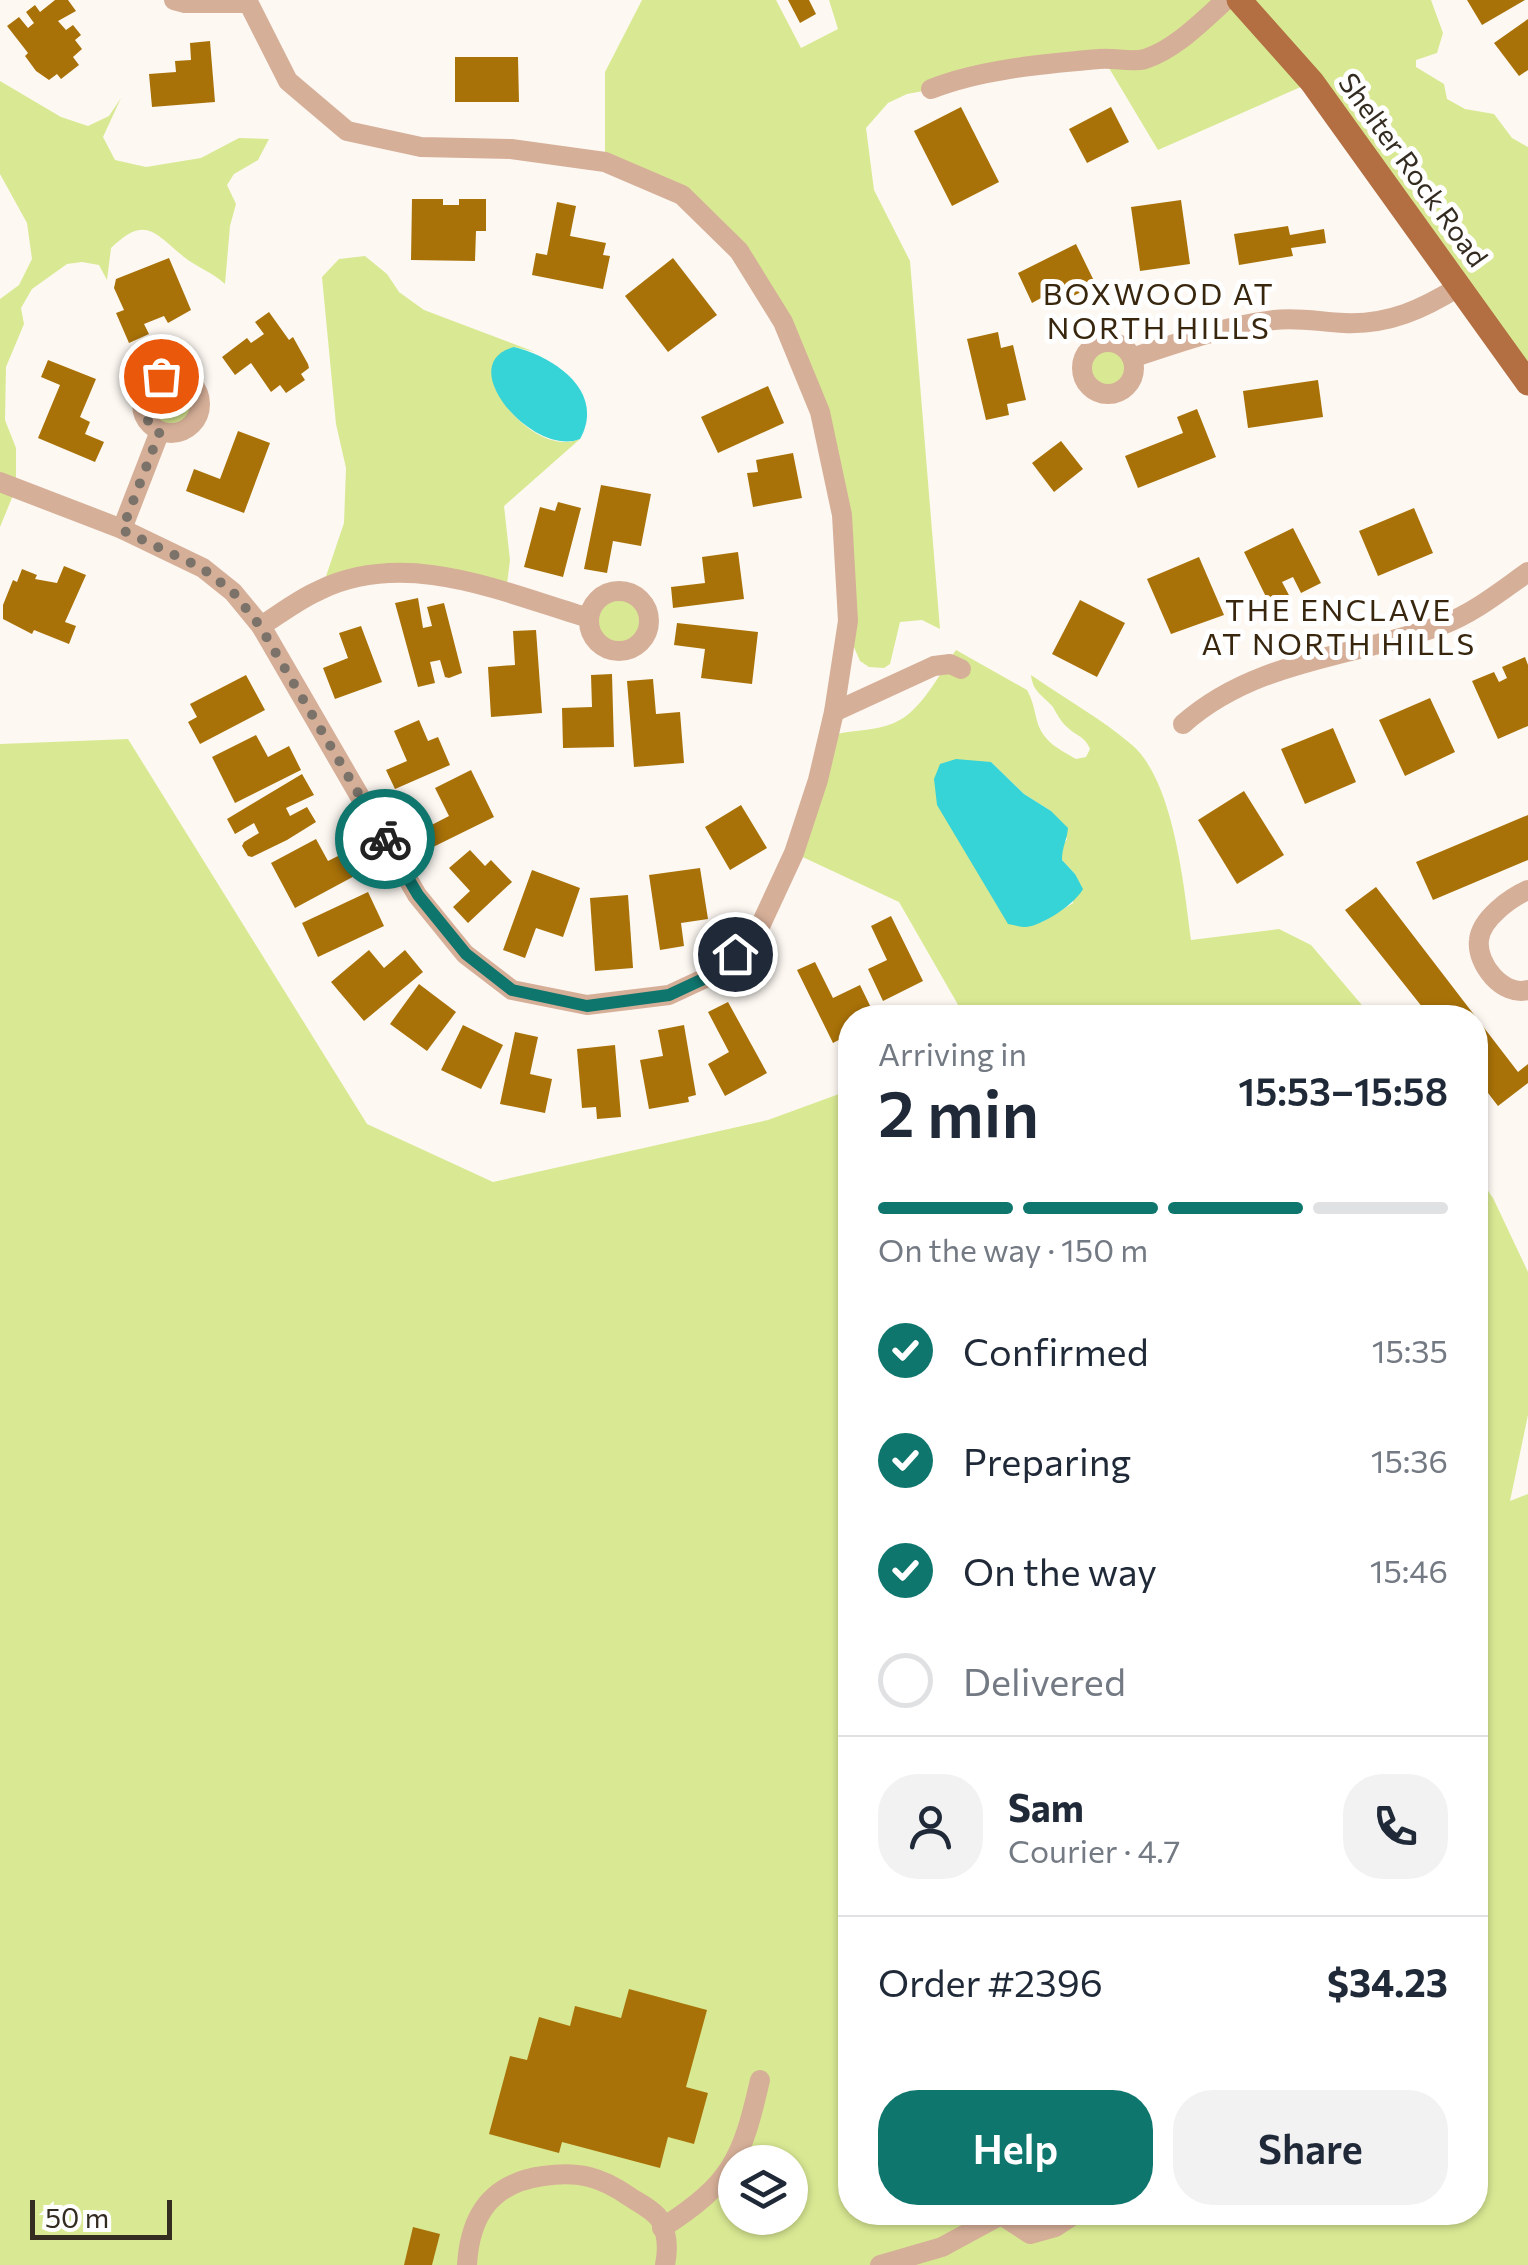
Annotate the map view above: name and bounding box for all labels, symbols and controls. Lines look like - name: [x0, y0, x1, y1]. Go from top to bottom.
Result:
- street label: Shelter Rock Road: [1332, 66, 1496, 273]
- district label: BOXWOOD AT NORTH HILLS: [1043, 274, 1275, 345]
- pin: [119, 334, 204, 419]
- icon: bag: [134, 349, 189, 404]
- district label: THE ENCLAVE AT NORTH HILLS: [1202, 590, 1476, 661]
- courier: [335, 789, 435, 889]
- icon: bike: [358, 812, 413, 867]
- pin: [693, 912, 778, 997]
- icon: home: [708, 927, 763, 982]
- text: Arriving in: [878, 1033, 1027, 1073]
- text: 15:53–15:58: [1238, 1067, 1448, 1114]
- text: 2 min: [878, 1071, 1039, 1150]
- text: On the way · 150 m: [878, 1229, 1148, 1269]
- icon: check: [878, 1323, 933, 1378]
- text: Confirmed: [963, 1327, 1149, 1374]
- text: 15:35: [1372, 1330, 1448, 1370]
- icon: check: [878, 1433, 933, 1488]
- text: Preparing: [963, 1437, 1131, 1484]
- text: 15:36: [1371, 1440, 1448, 1480]
- icon: check: [878, 1543, 933, 1598]
- text: On the way: [963, 1547, 1157, 1594]
- text: 15:46: [1370, 1550, 1448, 1590]
- text: Delivered: [963, 1657, 1126, 1704]
- button: person: [878, 1774, 983, 1879]
- button: phone: [1343, 1774, 1448, 1879]
- text: Sam: [1008, 1783, 1084, 1830]
- text: Courier · 4.7: [1008, 1830, 1181, 1870]
- text: Order #2396: [878, 1958, 1103, 2005]
- text: $34.23: [1327, 1958, 1448, 2005]
- button: Help: [878, 2090, 1153, 2205]
- button: Share: [1173, 2090, 1448, 2205]
- map controls: [718, 2145, 808, 2235]
- button: layers: [718, 2145, 808, 2235]
- scale bar: [30, 2195, 172, 2240]
- text: 50 m: [45, 2200, 109, 2234]

